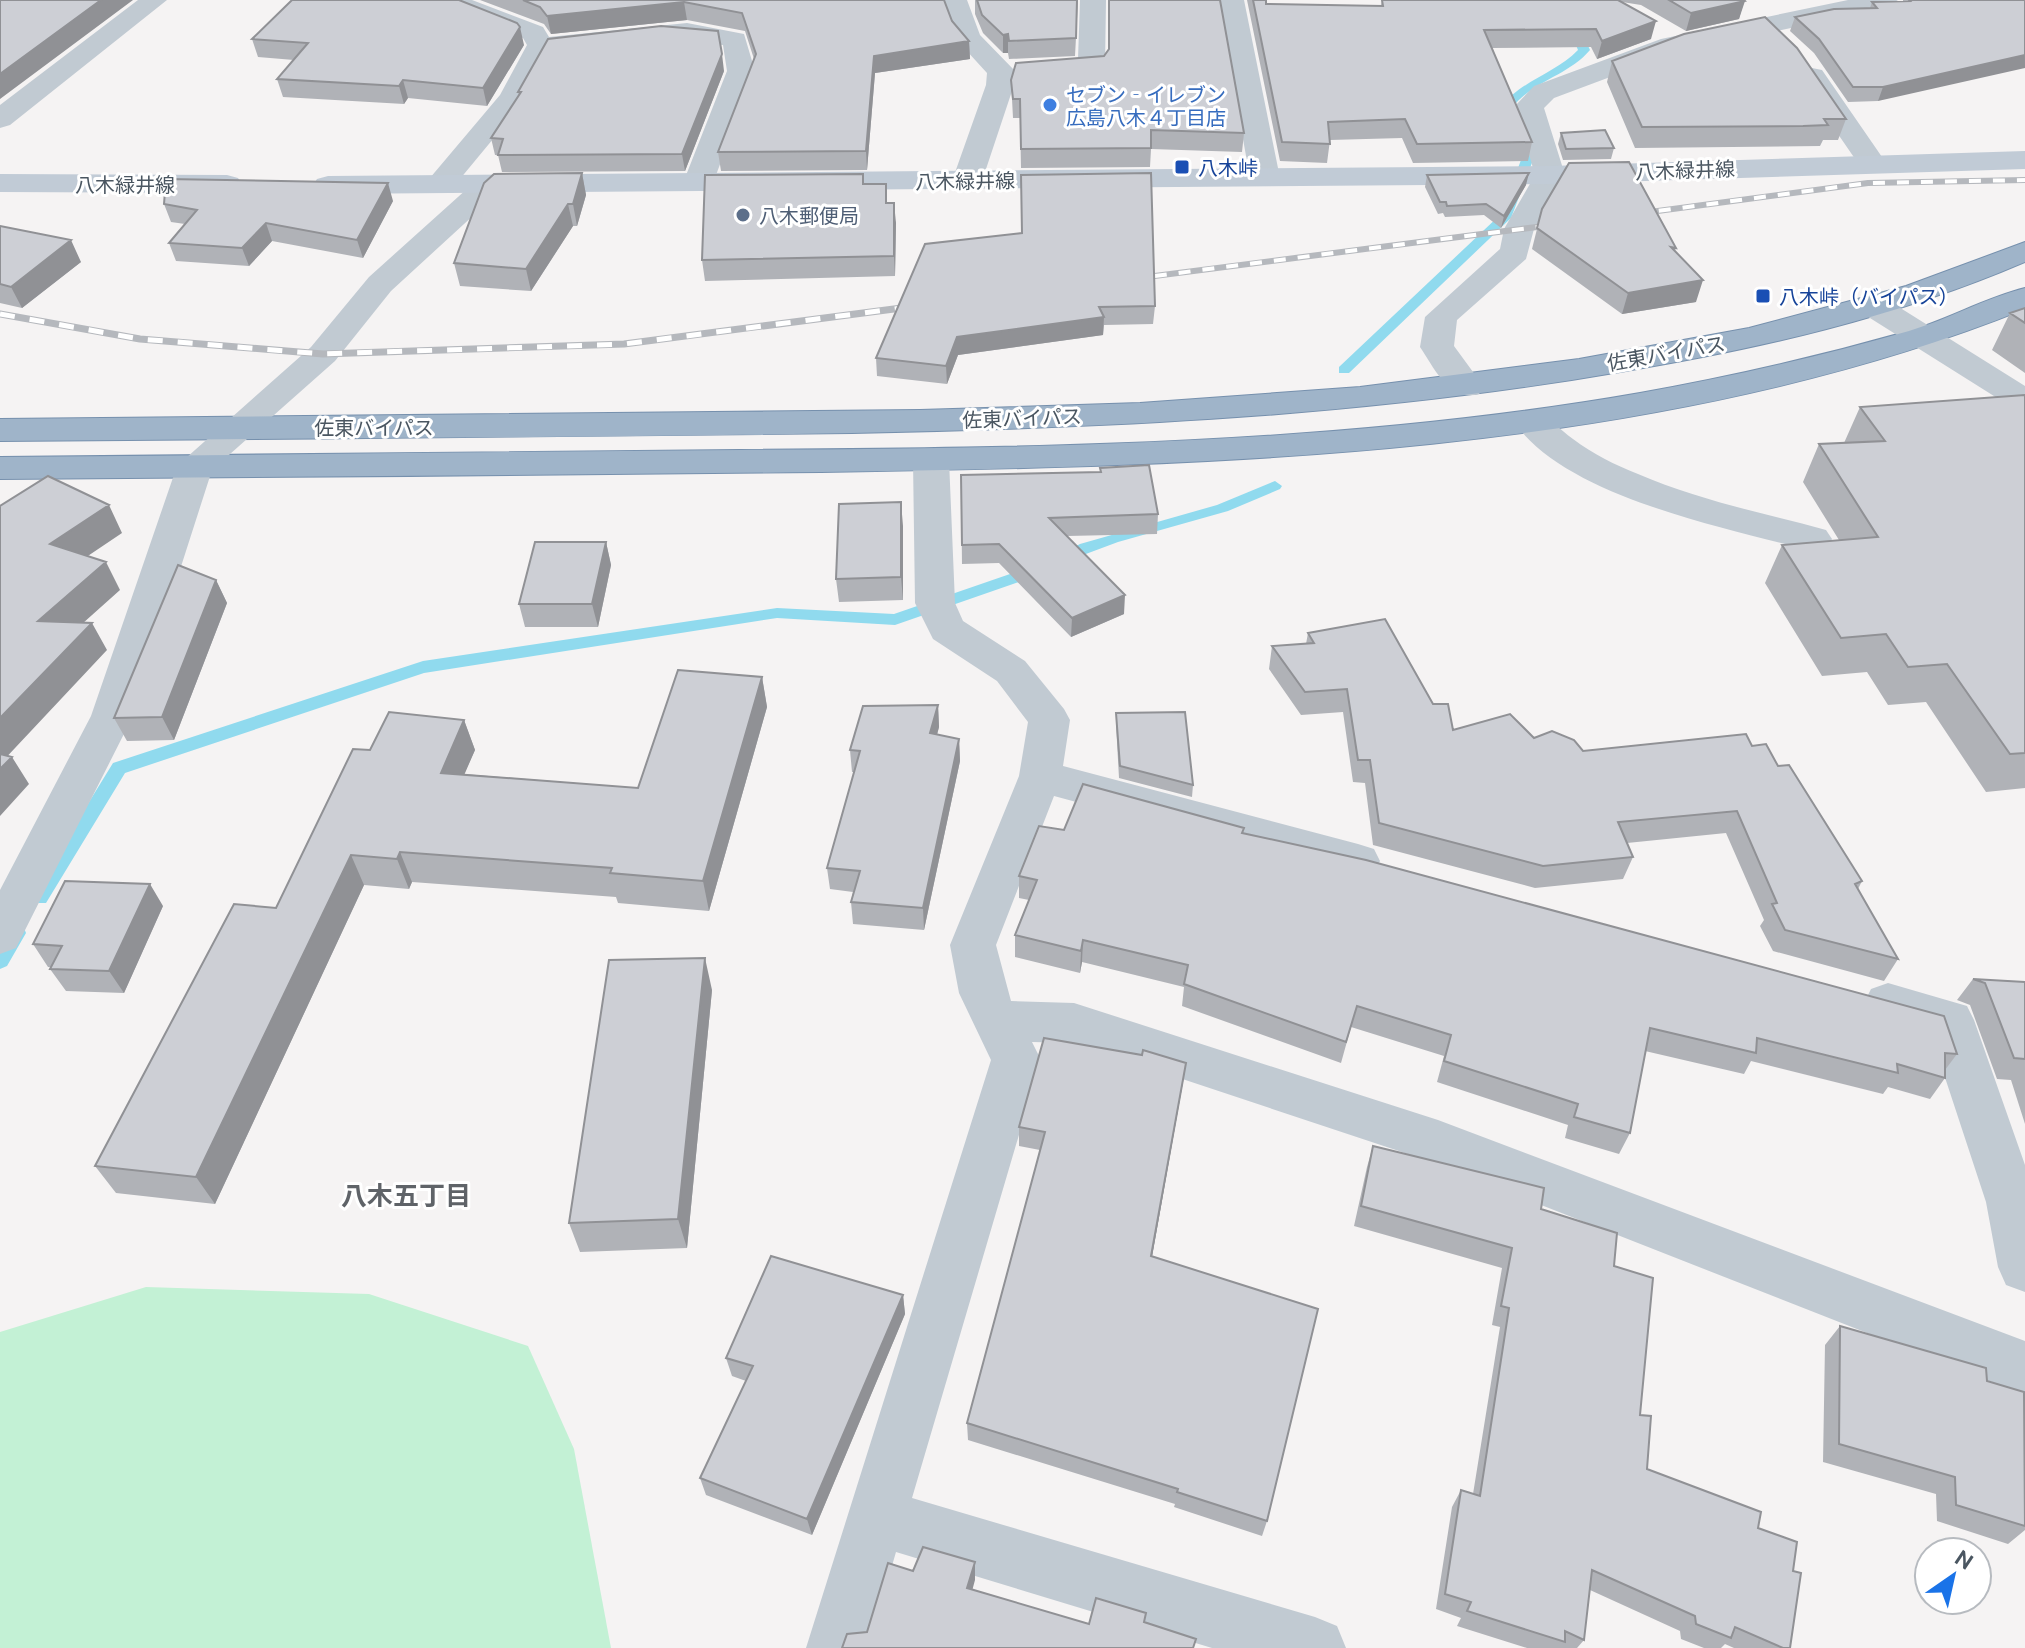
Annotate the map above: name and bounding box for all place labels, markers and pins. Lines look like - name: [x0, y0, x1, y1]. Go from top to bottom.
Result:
- place label: セブン‐イレブン 広島八木４丁目店: [1066, 83, 1226, 129]
- marker: セブン‐イレブン 広島八木４丁目店: [1041, 96, 1059, 114]
- place label: 八木峠: [1198, 156, 1258, 179]
- marker: 八木峠: [1173, 158, 1191, 176]
- place label: 八木郵便局: [759, 204, 859, 227]
- marker: 八木郵便局: [734, 206, 752, 224]
- place label: 八木峠（バイパス）: [1779, 285, 1959, 308]
- marker: 八木峠（バイパス）: [1754, 287, 1772, 305]

